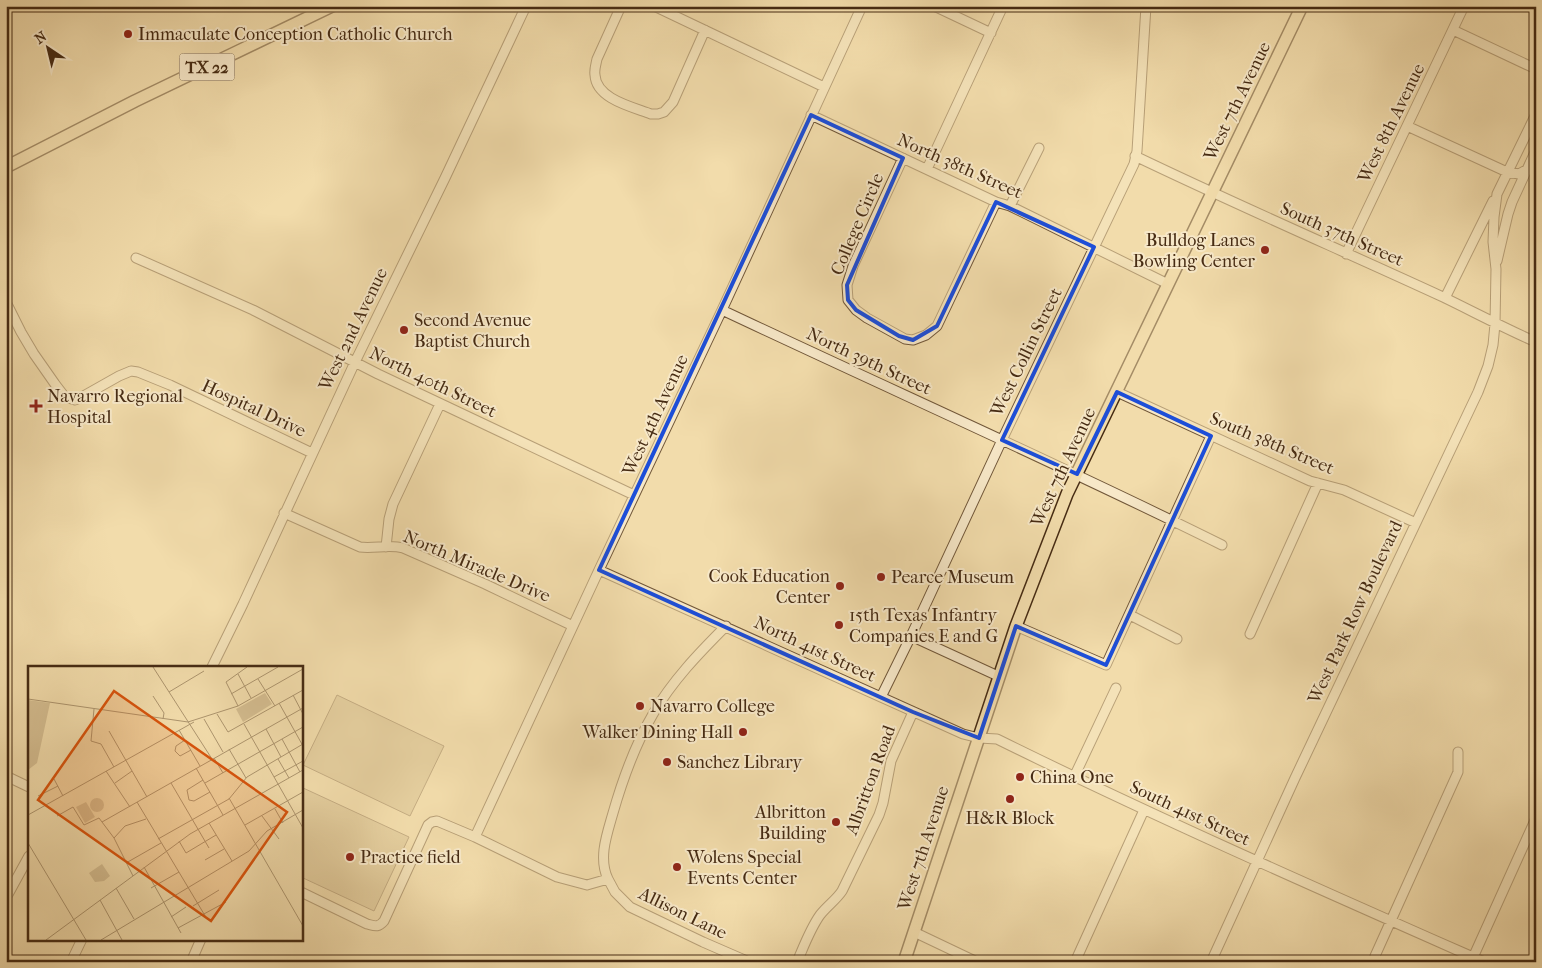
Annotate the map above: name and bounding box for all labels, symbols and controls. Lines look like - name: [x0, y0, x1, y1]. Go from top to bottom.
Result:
- north arrow: [22, 22, 72, 72]
- place label: Immaculate Conception Catholic Church: [138, 24, 453, 45]
- text: N: [32, 28, 50, 48]
- marker: Immaculate Conception Catholic Church: [122, 28, 134, 40]
- street label: West 7th Avenue: [1199, 38, 1275, 165]
- road number: TX 22: [180, 54, 234, 80]
- street label: West 8th Avenue: [1353, 60, 1429, 187]
- street label: North 38th Street: [894, 129, 1026, 204]
- street label: College Circle: [827, 170, 888, 278]
- street label: South 37th Street: [1277, 198, 1407, 271]
- place label: Bulldog Lanes Bowling Center: [1133, 230, 1255, 272]
- marker: Bulldog Lanes Bowling Center: [1259, 244, 1271, 256]
- street label: West 2nd Avenue: [314, 264, 392, 395]
- street label: West Collin Street: [986, 284, 1067, 421]
- place label: Second Avenue Baptist Church: [414, 310, 531, 352]
- street label: North 39th Street: [803, 323, 935, 400]
- marker: Second Avenue Baptist Church: [398, 324, 410, 336]
- street label: North 40th Street: [366, 343, 500, 423]
- street label: West 4th Avenue: [618, 351, 693, 480]
- street label: Hospital Drive: [198, 375, 309, 442]
- place label: Navarro Regional Hospital: [47, 386, 183, 428]
- marker: Navarro Regional Hospital: [29, 399, 43, 413]
- street label: West 7th Avenue: [1026, 404, 1100, 531]
- street label: South 38th Street: [1206, 408, 1338, 479]
- street label: West Park Row Boulevard: [1303, 517, 1407, 708]
- street label: North Miracle Drive: [400, 526, 554, 607]
- place label: Cook Education Center: [708, 566, 831, 608]
- place label: Pearce Museum: [891, 567, 1014, 588]
- marker: Pearce Museum: [875, 571, 887, 583]
- marker: Cook Education Center: [834, 580, 846, 592]
- place label: 15th Texas Infantry Companies E and G: [849, 605, 998, 647]
- street label: North 41st Street: [751, 612, 880, 687]
- marker: 15th Texas Infantry Companies E and G: [833, 619, 845, 631]
- inset map: [28, 666, 302, 940]
- place label: Navarro College: [650, 696, 775, 717]
- marker: Navarro College: [634, 700, 646, 712]
- place label: Walker Dining Hall: [582, 722, 733, 743]
- street label: Albritton Road: [841, 722, 900, 839]
- marker: Walker Dining Hall: [737, 726, 749, 738]
- place label: Sanchez Library: [677, 752, 804, 773]
- marker: Sanchez Library: [661, 756, 673, 768]
- place label: China One: [1030, 767, 1114, 788]
- marker: China One: [1014, 771, 1026, 783]
- street label: South 41st Street: [1126, 776, 1254, 851]
- street label: West 7th Avenue: [893, 783, 953, 914]
- marker: H&R Block: [1004, 793, 1016, 805]
- place label: Albritton Building: [754, 802, 827, 844]
- place label: H&R Block: [966, 808, 1055, 829]
- marker: Albritton Building: [830, 816, 842, 828]
- place label: Practice field: [360, 847, 461, 868]
- place label: Wolens Special Events Center: [686, 847, 802, 889]
- marker: Practice field: [344, 851, 356, 863]
- marker: Wolens Special Events Center: [671, 861, 683, 873]
- street label: Allison Lane: [634, 883, 730, 944]

